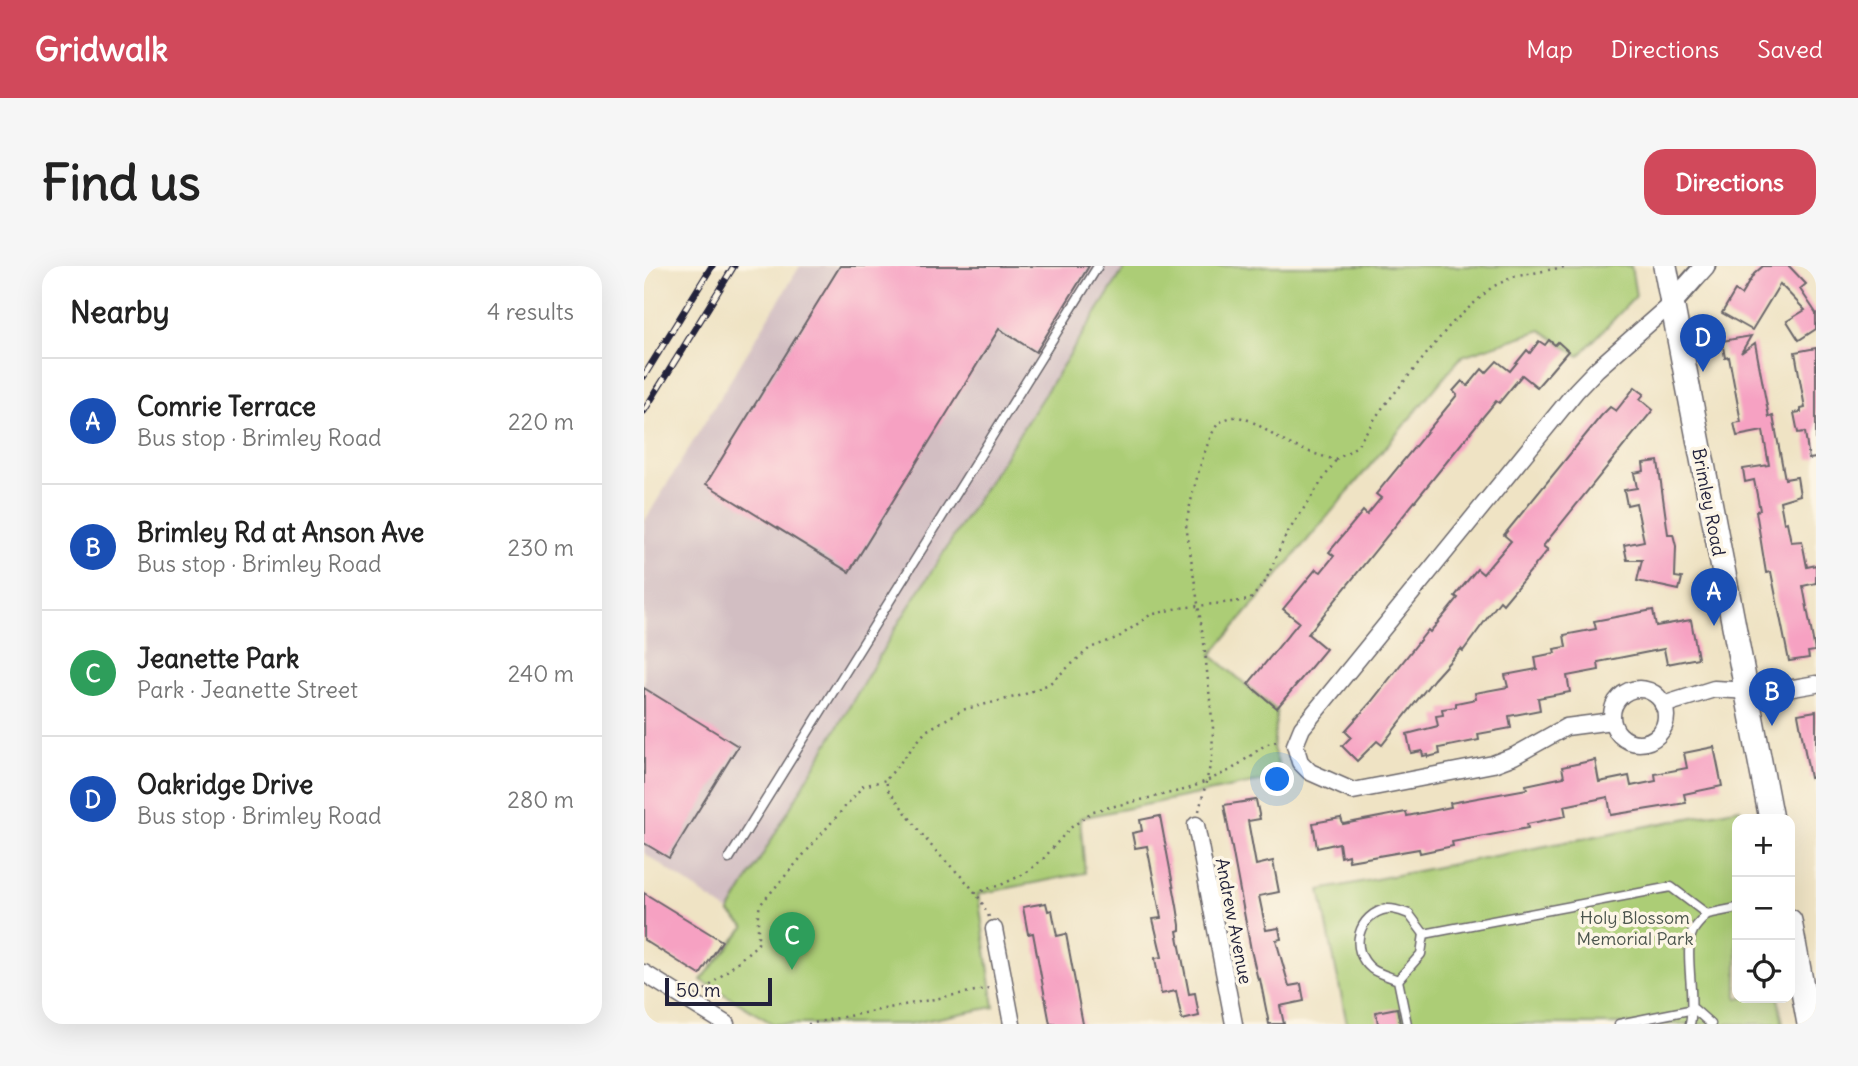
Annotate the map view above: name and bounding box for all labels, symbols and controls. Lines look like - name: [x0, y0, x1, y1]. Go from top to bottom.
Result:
- text: Gridwalk: [35, 28, 168, 70]
- text: Map: [1526, 34, 1573, 64]
- text: Directions: [1611, 34, 1719, 64]
- text: Saved: [1757, 34, 1823, 64]
- button: Directions: [1644, 149, 1816, 215]
- text: Find us: [42, 152, 200, 213]
- text: Nearby: [70, 293, 170, 331]
- text: 4 results: [487, 297, 574, 326]
- pin: D: [1680, 314, 1726, 372]
- text: Comrie Terrace: [137, 390, 316, 423]
- text: A: [86, 407, 100, 436]
- text: 220 m: [508, 407, 574, 436]
- text: Bus stop · Brimley Road: [137, 423, 382, 452]
- street label: Brimley Road: [1687, 446, 1731, 558]
- text: Brimley Rd at Anson Ave: [137, 516, 424, 549]
- text: B: [85, 533, 101, 562]
- text: 230 m: [508, 533, 574, 562]
- text: Bus stop · Brimley Road: [137, 549, 382, 578]
- pin: A: [1691, 568, 1737, 626]
- text: Jeanette Park: [137, 642, 299, 675]
- text: C: [85, 659, 101, 688]
- text: 240 m: [508, 659, 574, 688]
- pin: B: [1749, 668, 1795, 726]
- text: Park · Jeanette Street: [137, 675, 358, 704]
- your location: [1260, 762, 1294, 796]
- text: Oakridge Drive: [137, 768, 313, 801]
- text: D: [85, 785, 101, 814]
- text: 280 m: [507, 785, 574, 814]
- text: Bus stop · Brimley Road: [137, 801, 382, 830]
- map controls: [1732, 814, 1795, 1003]
- button: +: [1732, 814, 1795, 877]
- street label: Andrew Avenue: [1211, 856, 1257, 986]
- button: −: [1732, 877, 1795, 940]
- park label: Holy Blossom Memorial Park: [1576, 906, 1694, 950]
- pin: C: [769, 912, 815, 970]
- button: locate: [1732, 940, 1795, 1003]
- scale bar: [665, 975, 772, 1007]
- text: 50 m: [676, 978, 721, 1002]

